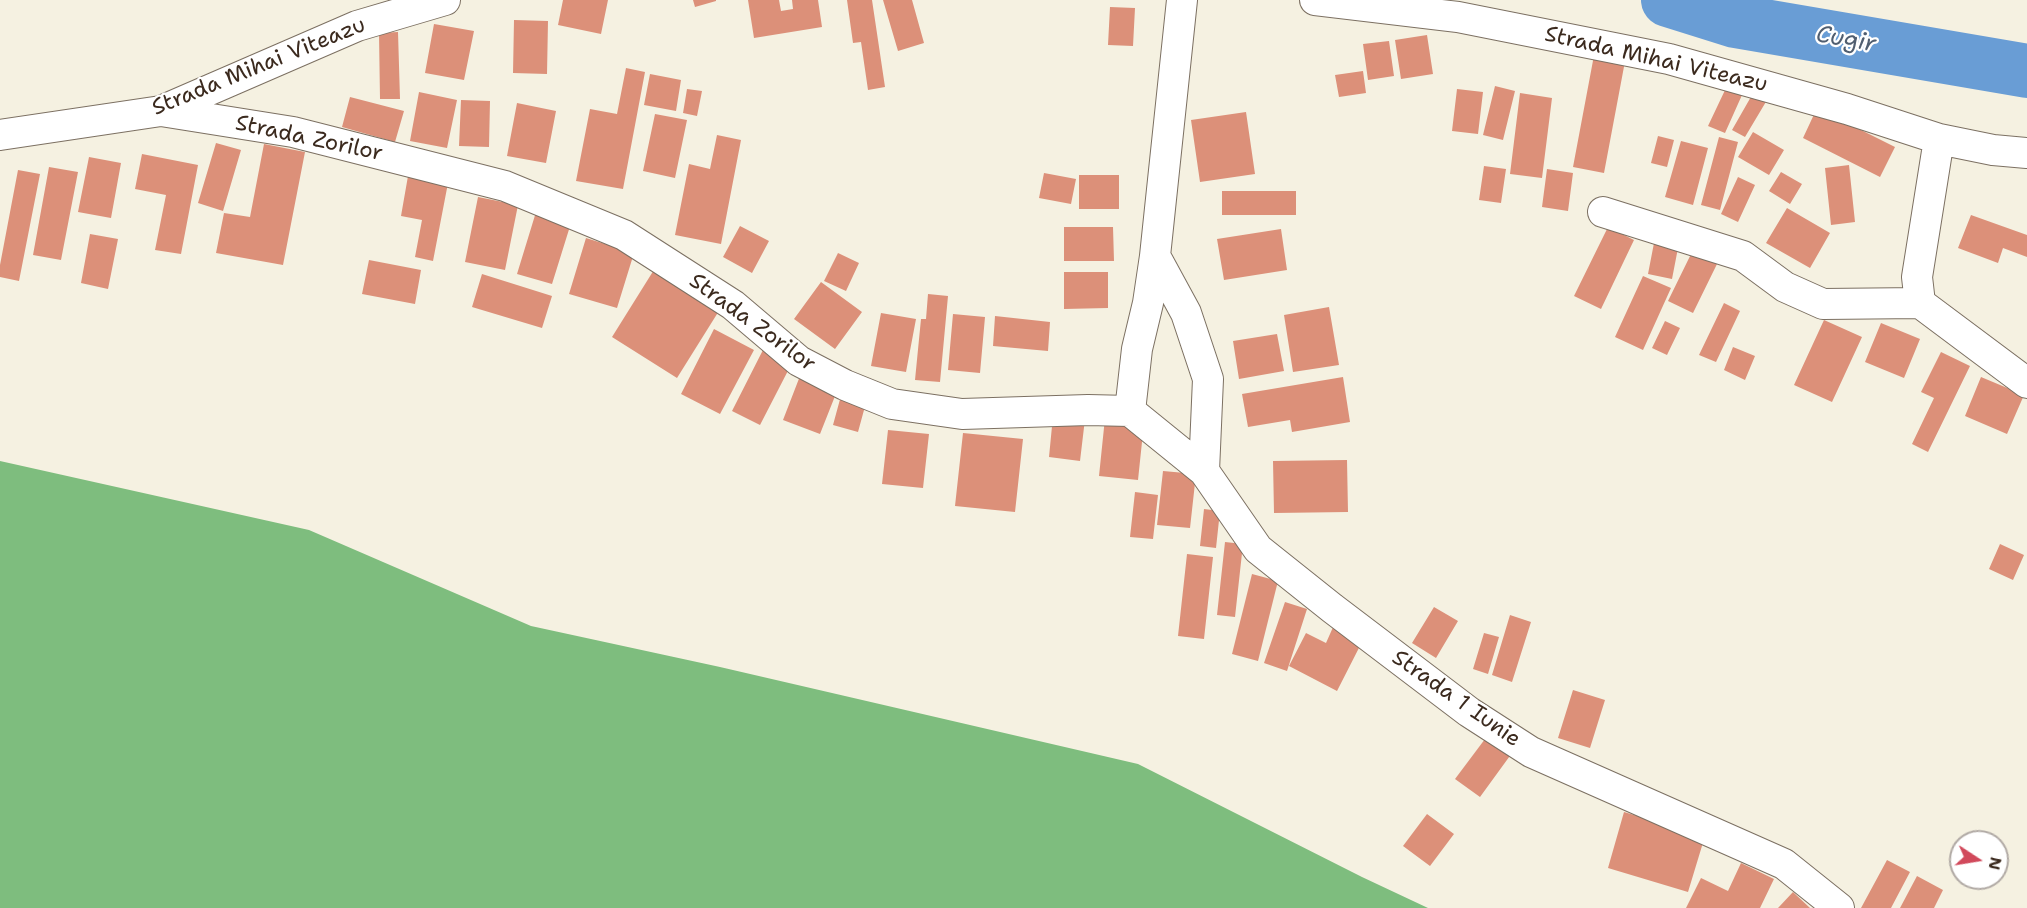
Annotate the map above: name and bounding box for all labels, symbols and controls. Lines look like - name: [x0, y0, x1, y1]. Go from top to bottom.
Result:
- street label: Strada Mihai Viteazu: [148, 12, 370, 122]
- water label: Cugir: [1814, 21, 1878, 59]
- street label: Strada Mihai Viteazu: [1542, 22, 1770, 98]
- street label: Strada Zorilor: [233, 110, 385, 168]
- street label: Strada Zorilor: [684, 268, 820, 378]
- street label: Strada 1 Iunie: [1387, 645, 1525, 753]
- north arrow: [1949, 830, 2009, 890]
- text: N: [1984, 855, 2007, 872]

